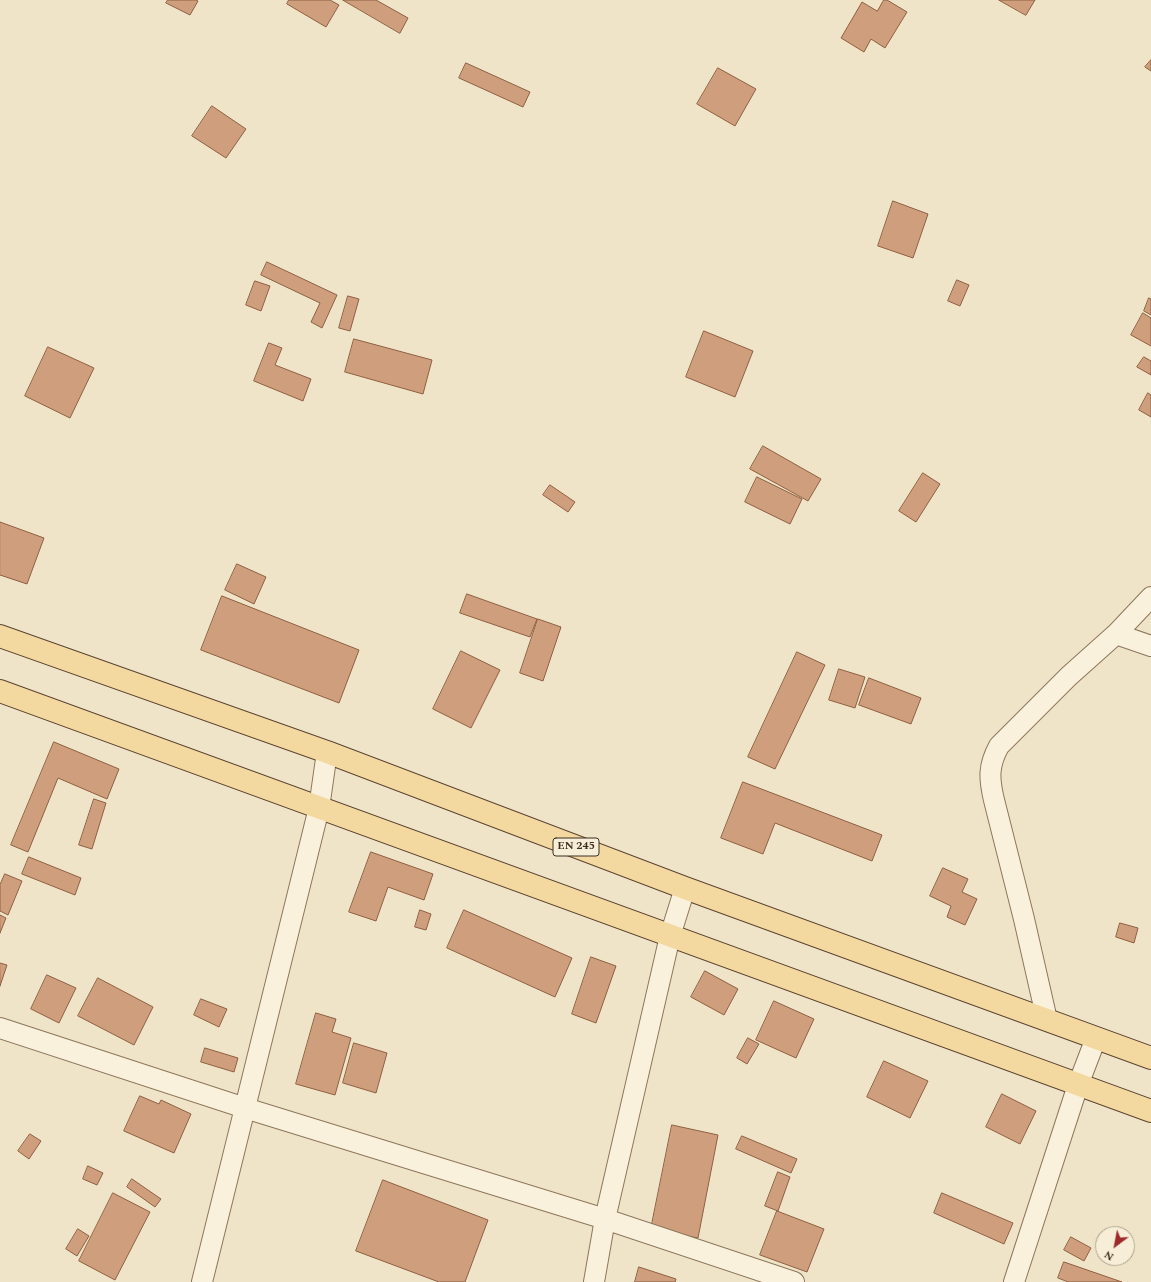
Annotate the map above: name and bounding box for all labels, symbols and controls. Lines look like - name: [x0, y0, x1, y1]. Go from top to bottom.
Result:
- road number: EN 245: [553, 838, 599, 856]
- north arrow: [1095, 1226, 1135, 1266]
- text: N: [1101, 1246, 1117, 1265]

